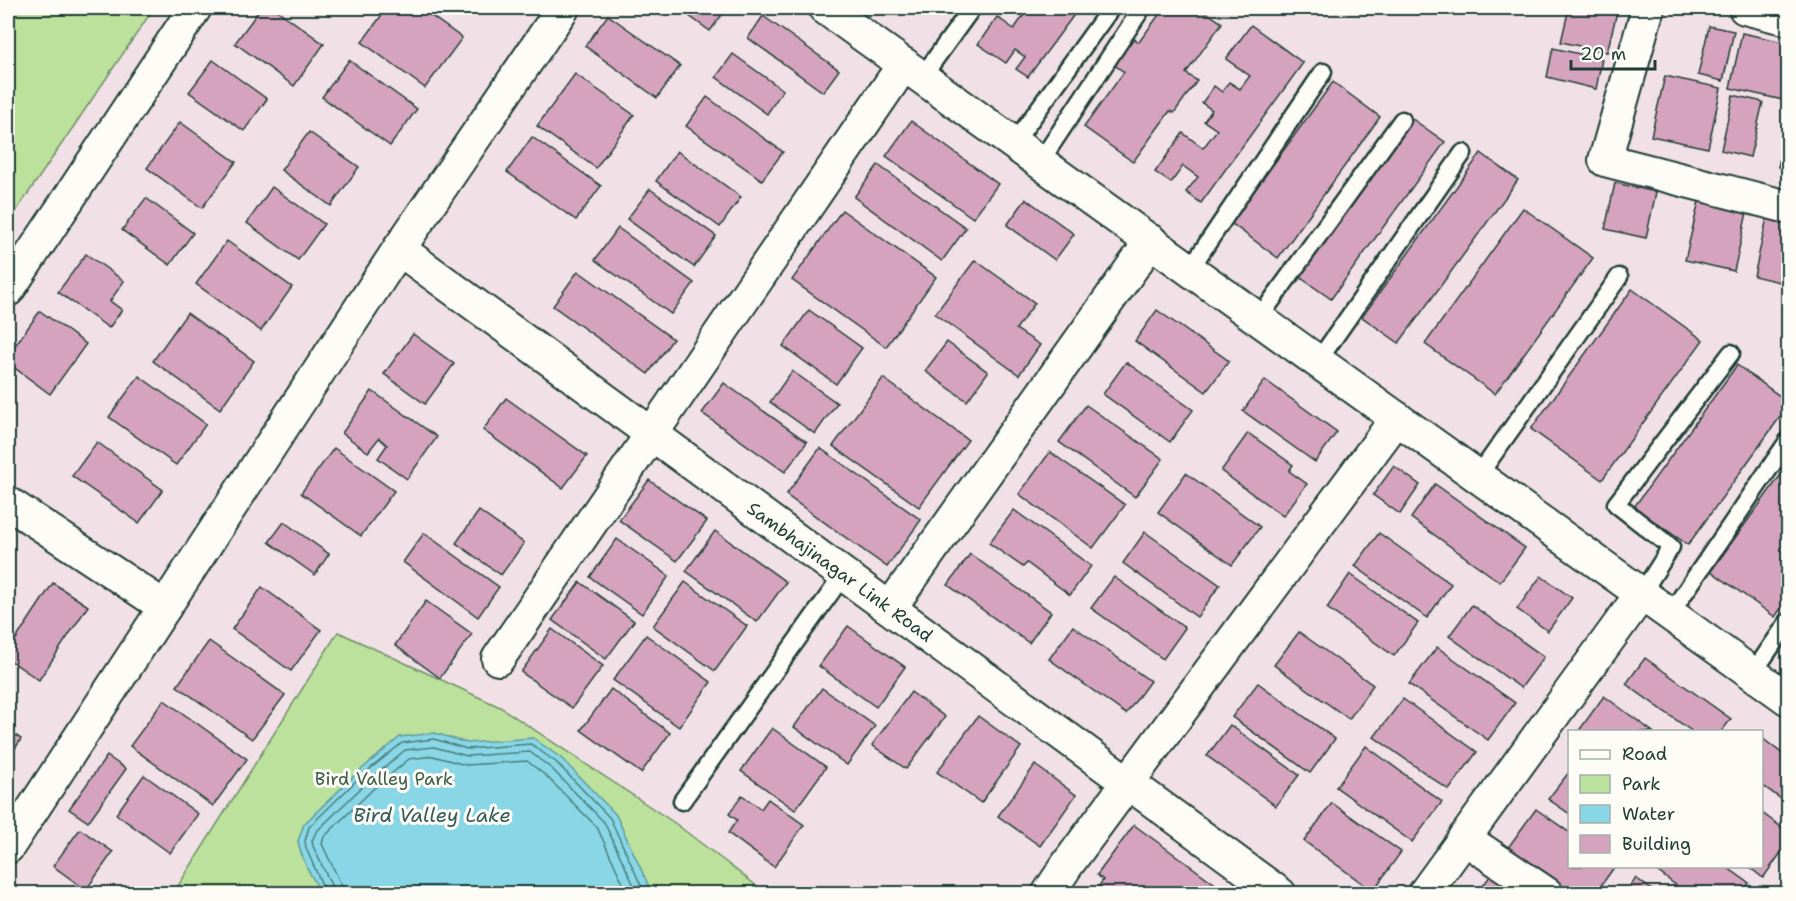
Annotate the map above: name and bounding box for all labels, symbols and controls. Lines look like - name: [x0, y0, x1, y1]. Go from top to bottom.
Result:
- scale bar: [1571, 33, 1655, 71]
- text: 20 m: [1580, 42, 1626, 66]
- street label: Sambhajinagar Link Road: [742, 496, 938, 648]
- legend: [1568, 730, 1763, 868]
- text: Road: [1622, 742, 1667, 766]
- park label: Bird Valley Park: [315, 767, 453, 791]
- text: Park: [1622, 772, 1661, 796]
- water label: Bird Valley Lake: [353, 802, 511, 828]
- text: Water: [1622, 802, 1675, 826]
- text: Building: [1622, 832, 1691, 856]

